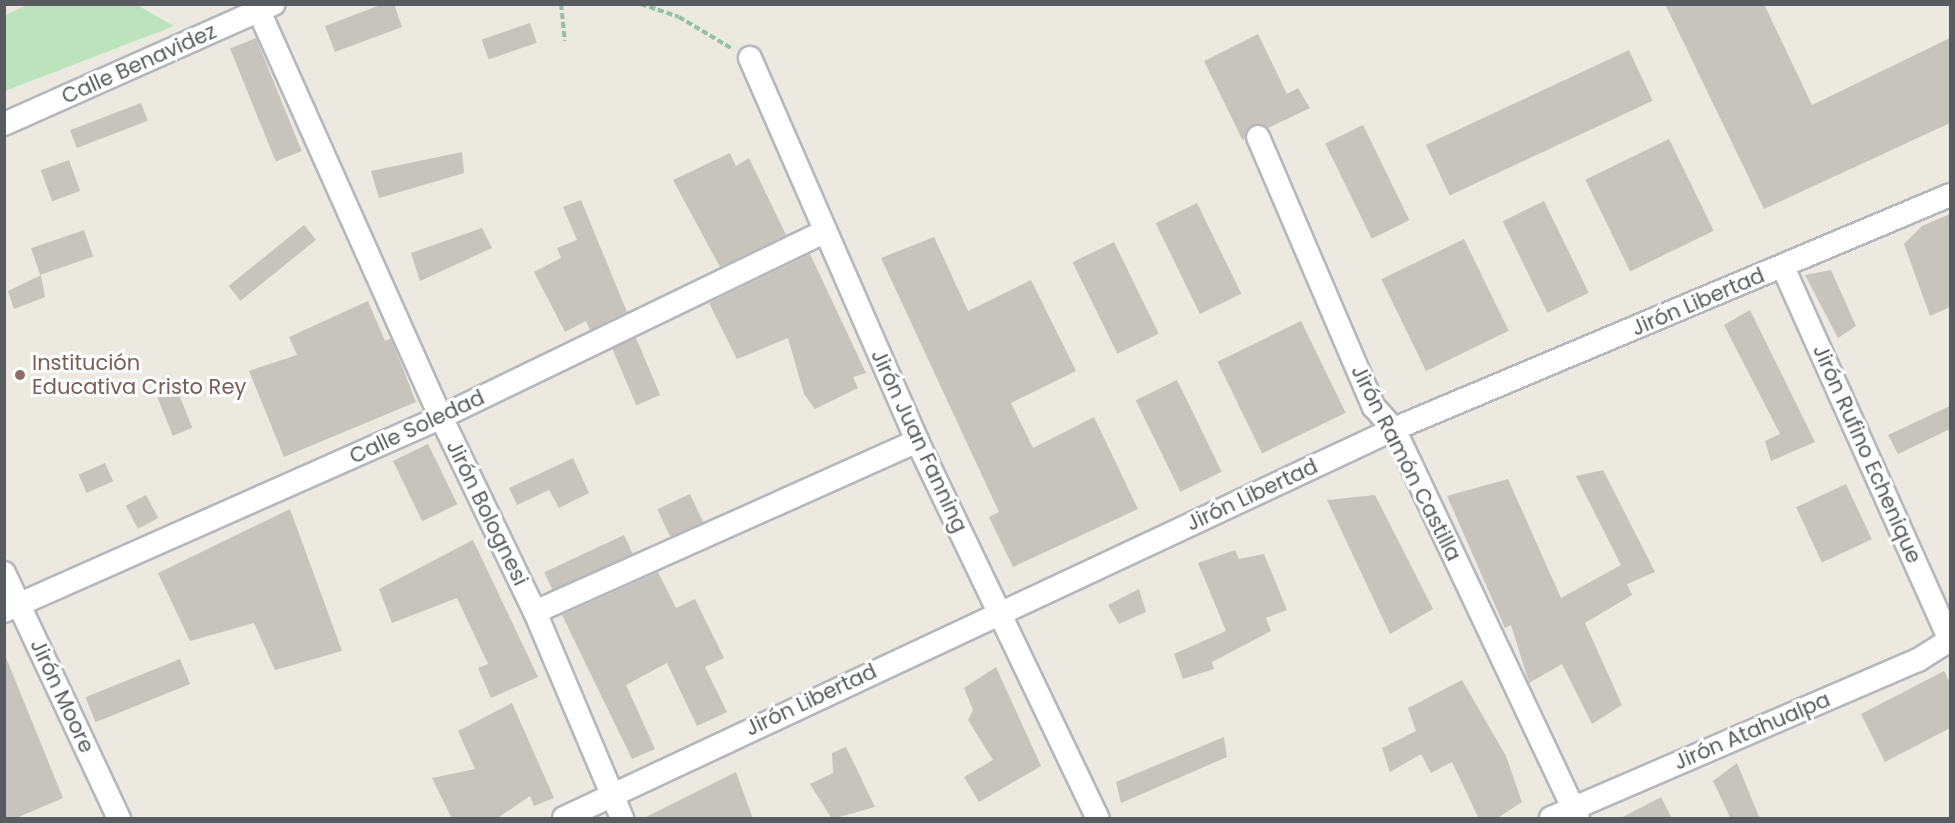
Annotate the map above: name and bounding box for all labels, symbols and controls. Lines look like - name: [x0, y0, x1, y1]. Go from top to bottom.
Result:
- street label: Calle Benavidez: [58, 19, 220, 109]
- street label: Jirón Libertad: [1628, 263, 1768, 341]
- street label: Jirón Rufino Echenique: [1807, 341, 1927, 567]
- street label: Jirón Juan Fanning: [866, 346, 972, 536]
- place label: Institución Educativa Cristo Rey: [32, 350, 246, 400]
- street label: Jirón Ramón Castilla: [1346, 361, 1466, 565]
- marker: Institución Educativa Cristo Rey: [13, 368, 27, 382]
- street label: Calle Soledad: [346, 385, 488, 469]
- street label: Jirón Bolognesi: [441, 436, 533, 590]
- street label: Jirón Libertad: [1182, 454, 1322, 536]
- street label: Jirón Moore: [25, 635, 99, 757]
- street label: Jirón Libertad: [741, 659, 881, 741]
- street label: Jirón Atahualpa: [1670, 687, 1834, 775]

